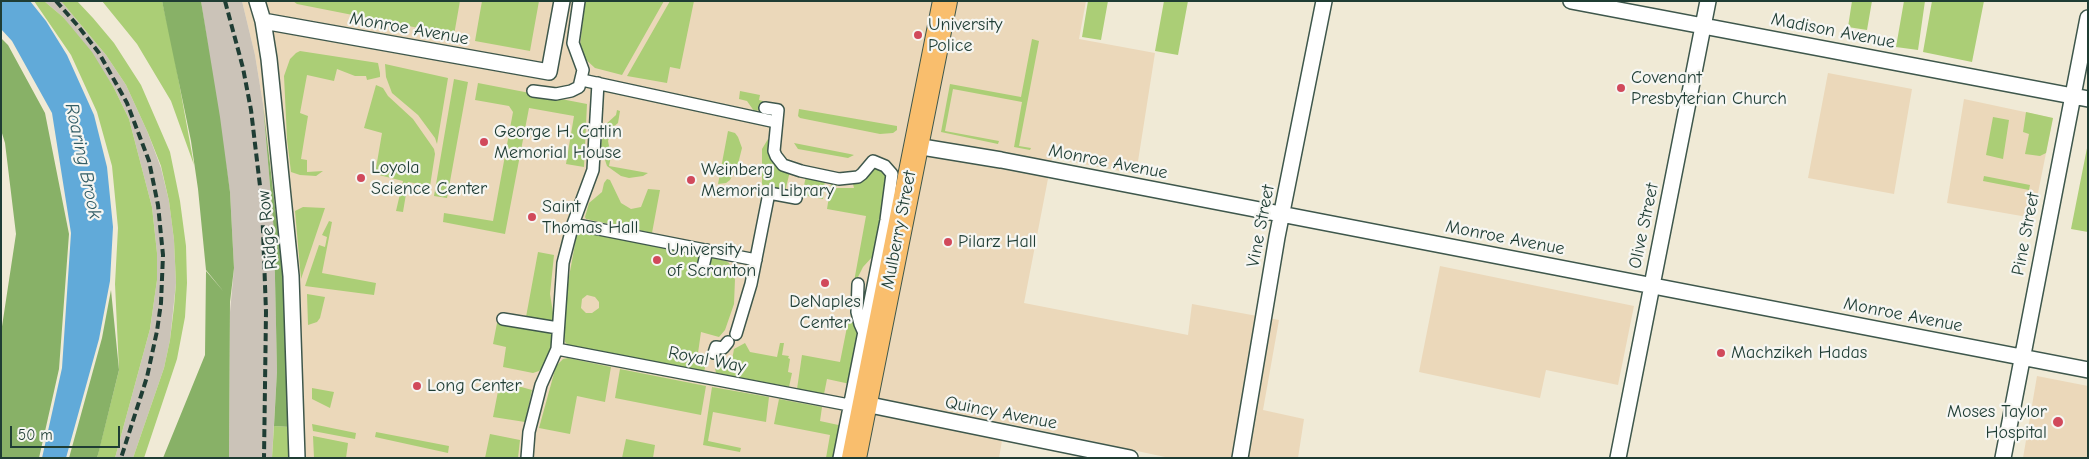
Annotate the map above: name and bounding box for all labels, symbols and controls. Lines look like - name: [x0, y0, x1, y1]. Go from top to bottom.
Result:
- street label: Monroe Avenue: [348, 8, 470, 50]
- street label: Madison Avenue: [1769, 8, 1897, 54]
- place label: University Police: [928, 14, 1003, 56]
- marker: University Police: [912, 29, 924, 41]
- place label: Covenant Presbyterian Church: [1631, 67, 1787, 110]
- marker: Covenant Presbyterian Church: [1615, 82, 1627, 94]
- water label: Roaring Brook: [60, 101, 106, 221]
- place label: George H. Catlin Memorial House: [494, 121, 622, 163]
- marker: George H. Catlin Memorial House: [478, 136, 490, 148]
- street label: Monroe Avenue: [1047, 140, 1169, 184]
- place label: Loyola Science Center: [371, 157, 487, 200]
- place label: Weinberg Memorial Library: [701, 159, 834, 202]
- street label: Mulberry Street: [877, 169, 921, 291]
- marker: Loyola Science Center: [355, 172, 367, 184]
- marker: Weinberg Memorial Library: [685, 174, 697, 186]
- street label: Olive Street: [1624, 181, 1664, 271]
- street label: Vine Street: [1242, 183, 1280, 269]
- street label: Ridge Row: [253, 189, 283, 271]
- street label: Pine Street: [2007, 191, 2045, 277]
- place label: Saint Thomas Hall: [542, 196, 638, 238]
- marker: Saint Thomas Hall: [526, 211, 538, 223]
- street label: Monroe Avenue: [1444, 216, 1566, 260]
- place label: Pilarz Hall: [958, 231, 1037, 253]
- marker: Pilarz Hall: [942, 236, 954, 248]
- place label: University of Scranton: [667, 239, 756, 282]
- marker: University of Scranton: [651, 254, 663, 266]
- marker: DeNaples Center: [819, 277, 831, 289]
- place label: DeNaples Center: [789, 291, 861, 334]
- street label: Monroe Avenue: [1842, 293, 1964, 337]
- street label: Royal Way: [666, 342, 748, 378]
- place label: Machzikeh Hadas: [1731, 342, 1867, 364]
- marker: Machzikeh Hadas: [1715, 347, 1727, 359]
- place label: Long Center: [427, 375, 522, 397]
- marker: Long Center: [411, 380, 423, 392]
- street label: Quincy Avenue: [943, 392, 1059, 434]
- place label: Moses Taylor Hospital: [1947, 401, 2047, 444]
- marker: Moses Taylor Hospital: [2051, 415, 2065, 429]
- scale bar: [12, 416, 122, 448]
- text: 50 m: [18, 426, 53, 444]

